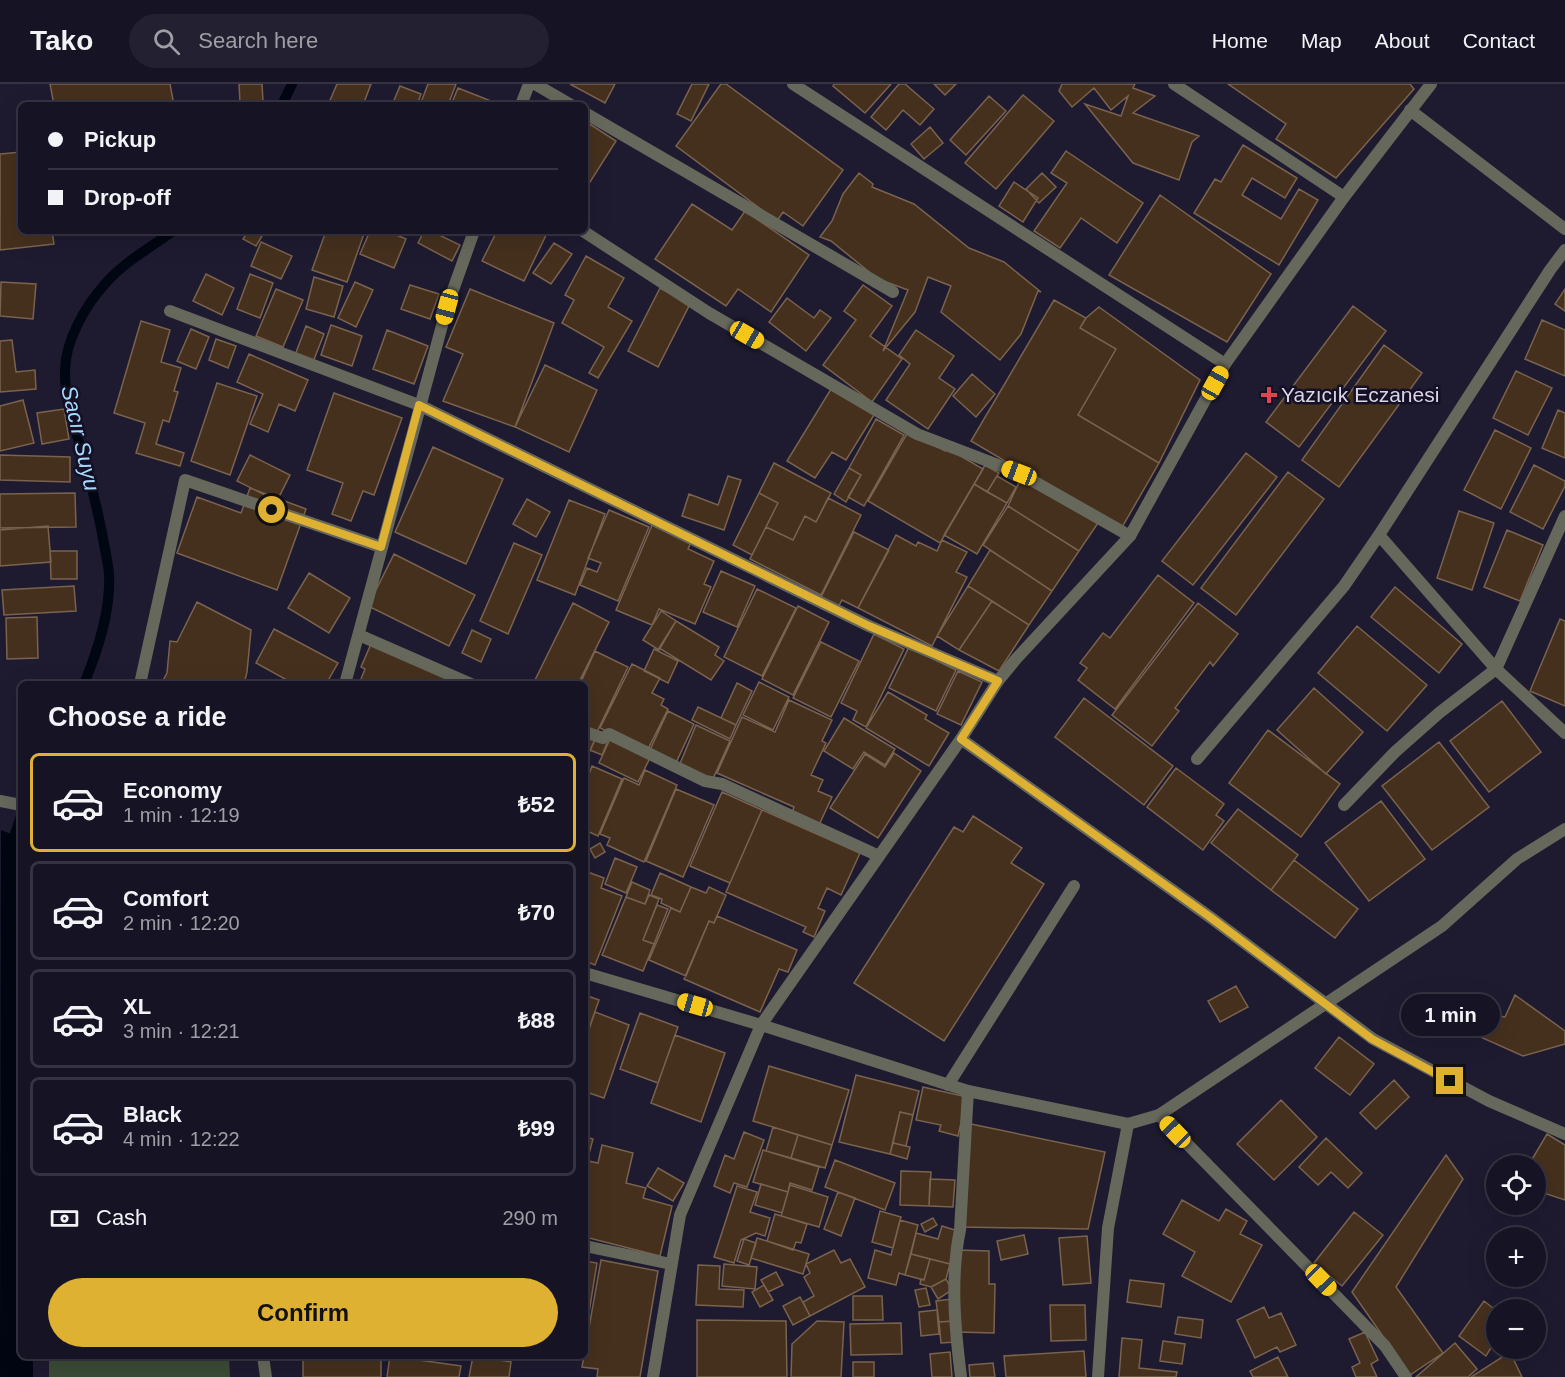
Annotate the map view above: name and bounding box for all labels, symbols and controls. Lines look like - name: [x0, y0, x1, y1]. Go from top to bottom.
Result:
- search box: [129, 14, 549, 68]
- text: Tako: [30, 25, 93, 56]
- icon: search: [150, 25, 183, 58]
- text: Search here: [198, 28, 318, 53]
- text: Home: [1212, 29, 1268, 52]
- text: Map: [1301, 29, 1342, 52]
- text: About: [1375, 29, 1430, 52]
- text: Contact: [1463, 29, 1535, 52]
- text: Pickup: [84, 127, 156, 152]
- text: Drop-off: [84, 185, 171, 210]
- car: [434, 287, 460, 327]
- car: [727, 318, 767, 352]
- car: [1198, 363, 1232, 403]
- water label: Sacır Suyu: [56, 383, 105, 493]
- place label: Yazıcık Eczanesi: [1281, 383, 1439, 406]
- marker: Yazıcık Eczanesi: [1262, 388, 1276, 402]
- car: [999, 458, 1039, 488]
- route start: [258, 496, 285, 523]
- text: Choose a ride: [48, 702, 227, 732]
- icon: car: [51, 776, 105, 830]
- text: Economy: [123, 778, 222, 803]
- text: ₺52: [518, 792, 555, 817]
- text: 1 min · 12:19: [123, 804, 240, 826]
- icon: car: [51, 884, 105, 938]
- text: Comfort: [123, 886, 209, 911]
- text: ₺70: [518, 900, 555, 925]
- text: 2 min · 12:20: [123, 912, 240, 934]
- car: [675, 991, 715, 1019]
- icon: car: [51, 992, 105, 1046]
- text: XL: [123, 994, 151, 1019]
- callout: 1 min: [1400, 994, 1500, 1036]
- text: 1 min: [1424, 1004, 1477, 1026]
- text: ₺88: [518, 1008, 555, 1033]
- text: 3 min · 12:21: [123, 1020, 240, 1042]
- route end: [1436, 1067, 1463, 1094]
- icon: car: [51, 1100, 105, 1154]
- text: Black: [123, 1102, 182, 1127]
- car: [1156, 1113, 1194, 1151]
- text: ₺99: [518, 1116, 555, 1141]
- text: 4 min · 12:22: [123, 1128, 240, 1150]
- map controls: [1486, 1155, 1546, 1359]
- button: locate: [1486, 1155, 1546, 1215]
- icon: cash: [48, 1202, 81, 1235]
- text: Cash: [96, 1205, 147, 1230]
- text: 290 m: [502, 1207, 558, 1229]
- button: +: [1486, 1227, 1546, 1287]
- car: [1302, 1261, 1340, 1299]
- button: Confirm: [48, 1278, 558, 1347]
- button: −: [1486, 1299, 1546, 1359]

